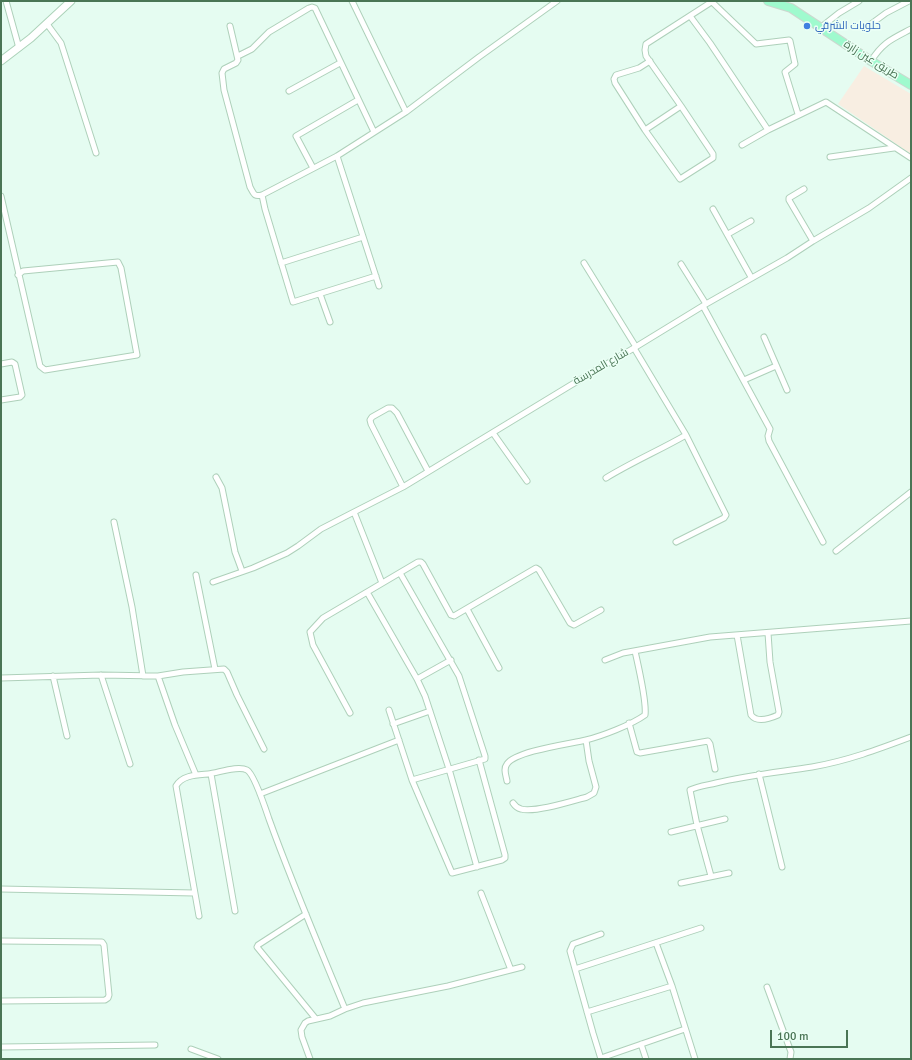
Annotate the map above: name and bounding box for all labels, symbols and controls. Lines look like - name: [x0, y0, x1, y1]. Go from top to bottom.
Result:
- place label: حلويات الشرقي: [815, 19, 881, 33]
- marker: حلويات الشرقي: [802, 21, 812, 31]
- street label: طريق عين زارة: [841, 38, 901, 82]
- street label: شارع المدرسة: [571, 346, 631, 388]
- scale bar: [772, 1022, 850, 1048]
- text: 100 m: [777, 1029, 809, 1044]

